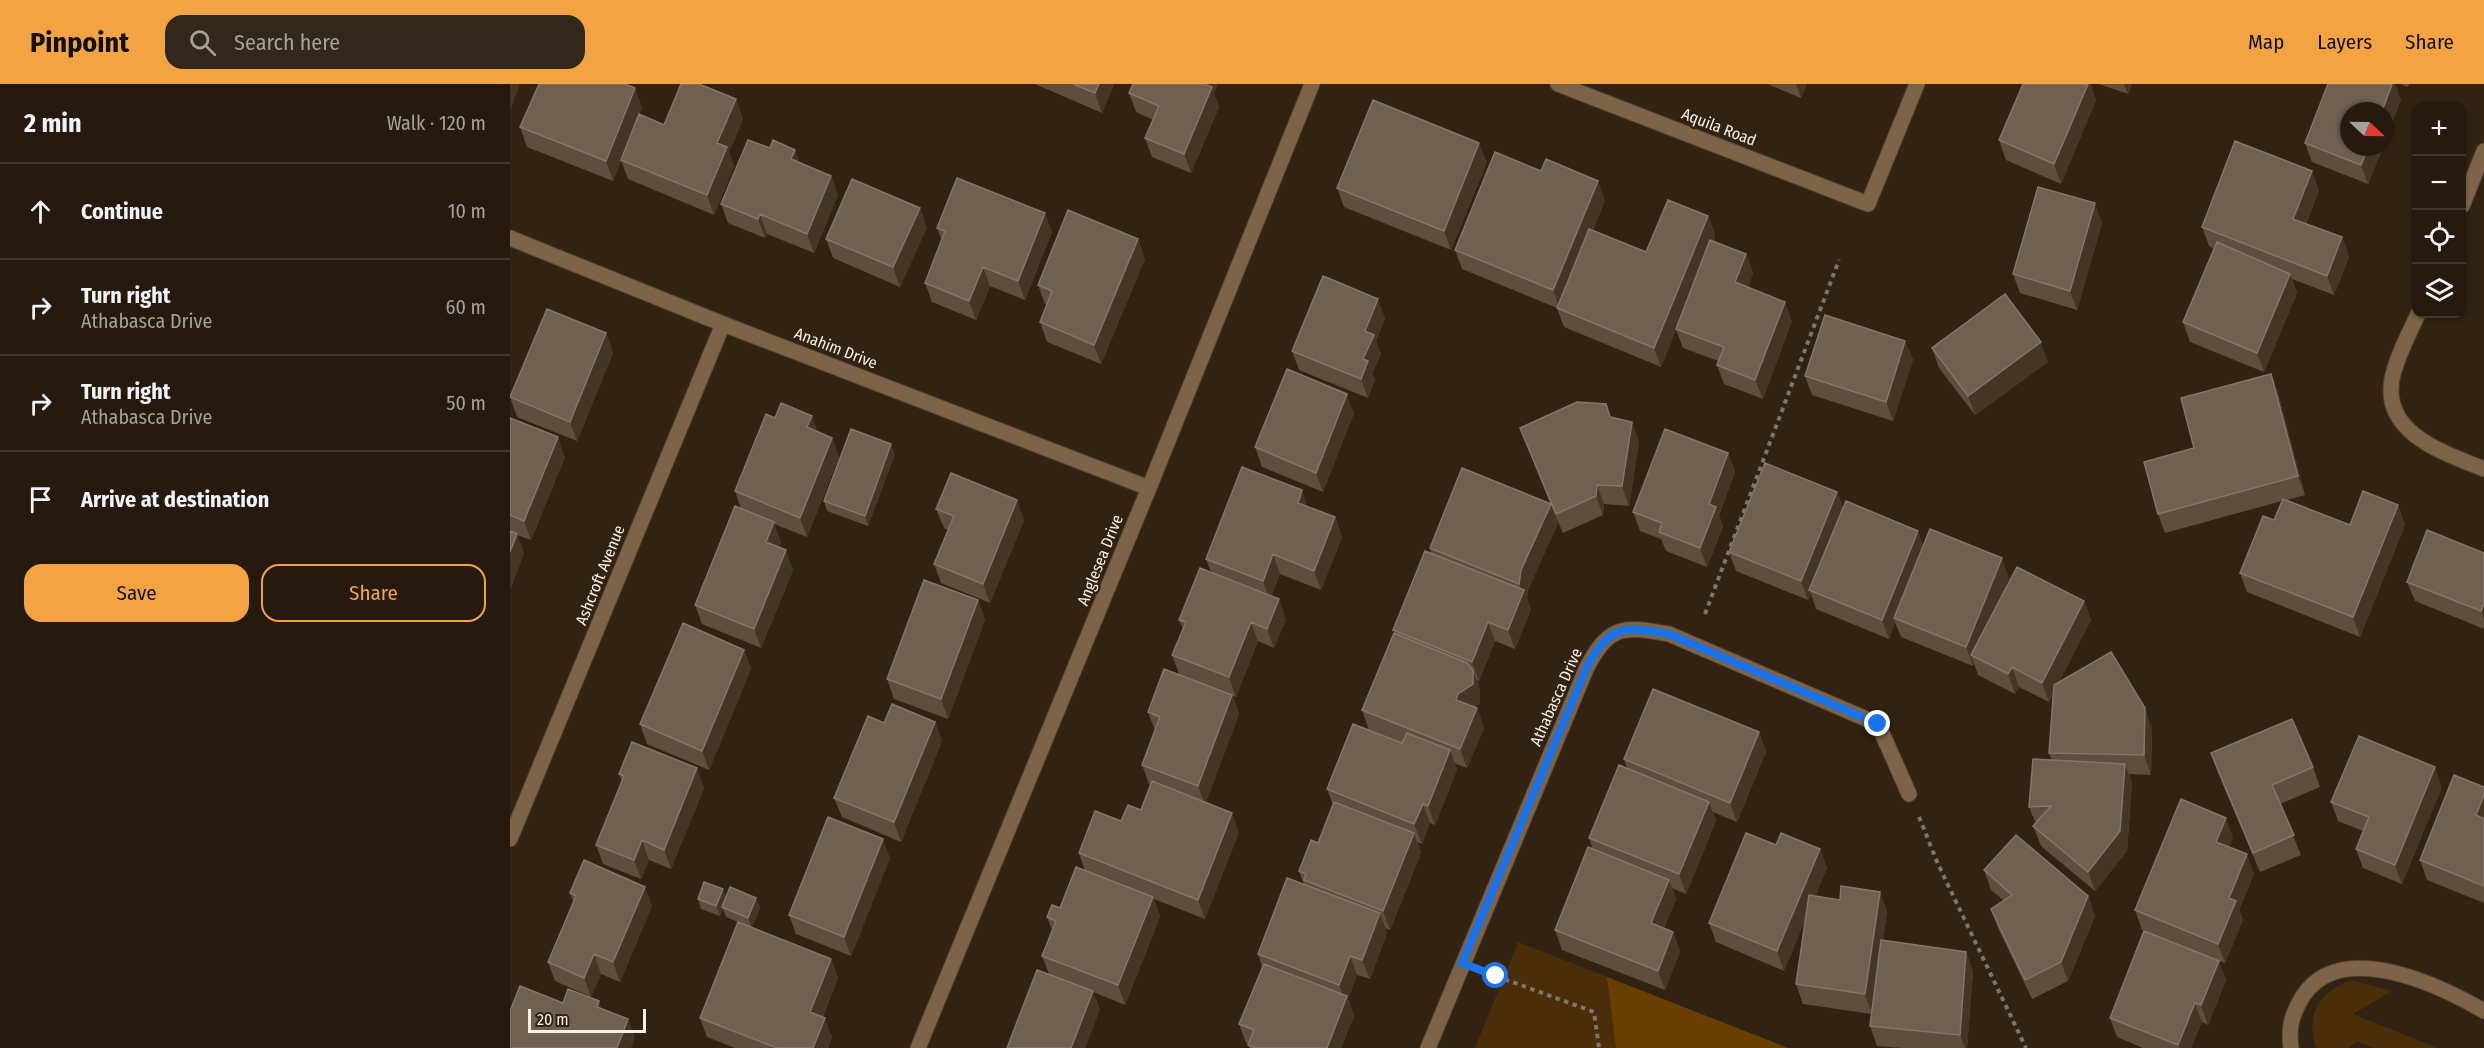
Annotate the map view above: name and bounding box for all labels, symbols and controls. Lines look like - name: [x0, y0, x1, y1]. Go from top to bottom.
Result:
- search box: [165, 15, 585, 69]
- text: Pinpoint: [30, 26, 129, 59]
- icon: search: [186, 26, 219, 59]
- text: Search here: [234, 29, 340, 56]
- text: Map: [2248, 29, 2284, 55]
- text: Layers: [2317, 29, 2372, 55]
- text: Share: [2405, 29, 2454, 55]
- north arrow: [2340, 102, 2394, 156]
- map controls: [2412, 102, 2466, 318]
- button: +: [2412, 102, 2466, 156]
- street label: Aquila Road: [1679, 104, 1759, 150]
- text: 2 min: [24, 108, 82, 139]
- text: Walk · 120 m: [387, 111, 486, 135]
- button: −: [2412, 156, 2466, 210]
- icon: ahead: [24, 195, 57, 228]
- text: Continue: [81, 198, 163, 225]
- text: 10 m: [448, 199, 486, 223]
- button: locate: [2412, 210, 2466, 264]
- button: layers: [2412, 264, 2466, 318]
- text: Turn right: [81, 282, 170, 309]
- icon: right: [24, 291, 57, 324]
- text: 60 m: [446, 295, 486, 319]
- text: Athabasca Drive: [81, 309, 212, 333]
- street label: Anahim Drive: [792, 324, 880, 373]
- text: Turn right: [81, 378, 170, 405]
- icon: right: [24, 387, 57, 420]
- text: 50 m: [446, 391, 486, 415]
- text: Athabasca Drive: [81, 405, 212, 429]
- icon: arrive: [24, 483, 57, 516]
- text: Arrive at destination: [81, 486, 269, 513]
- street label: Anglesea Drive: [1073, 512, 1127, 608]
- street label: Ashcroft Avenue: [571, 522, 629, 628]
- button: Save: [24, 564, 249, 622]
- button: Share: [261, 564, 486, 622]
- street label: Athabasca Drive: [1526, 645, 1586, 749]
- route end: [1864, 710, 1890, 736]
- route start: [1482, 962, 1508, 988]
- scale bar: [528, 1006, 646, 1034]
- text: 20 m: [537, 1010, 568, 1029]

